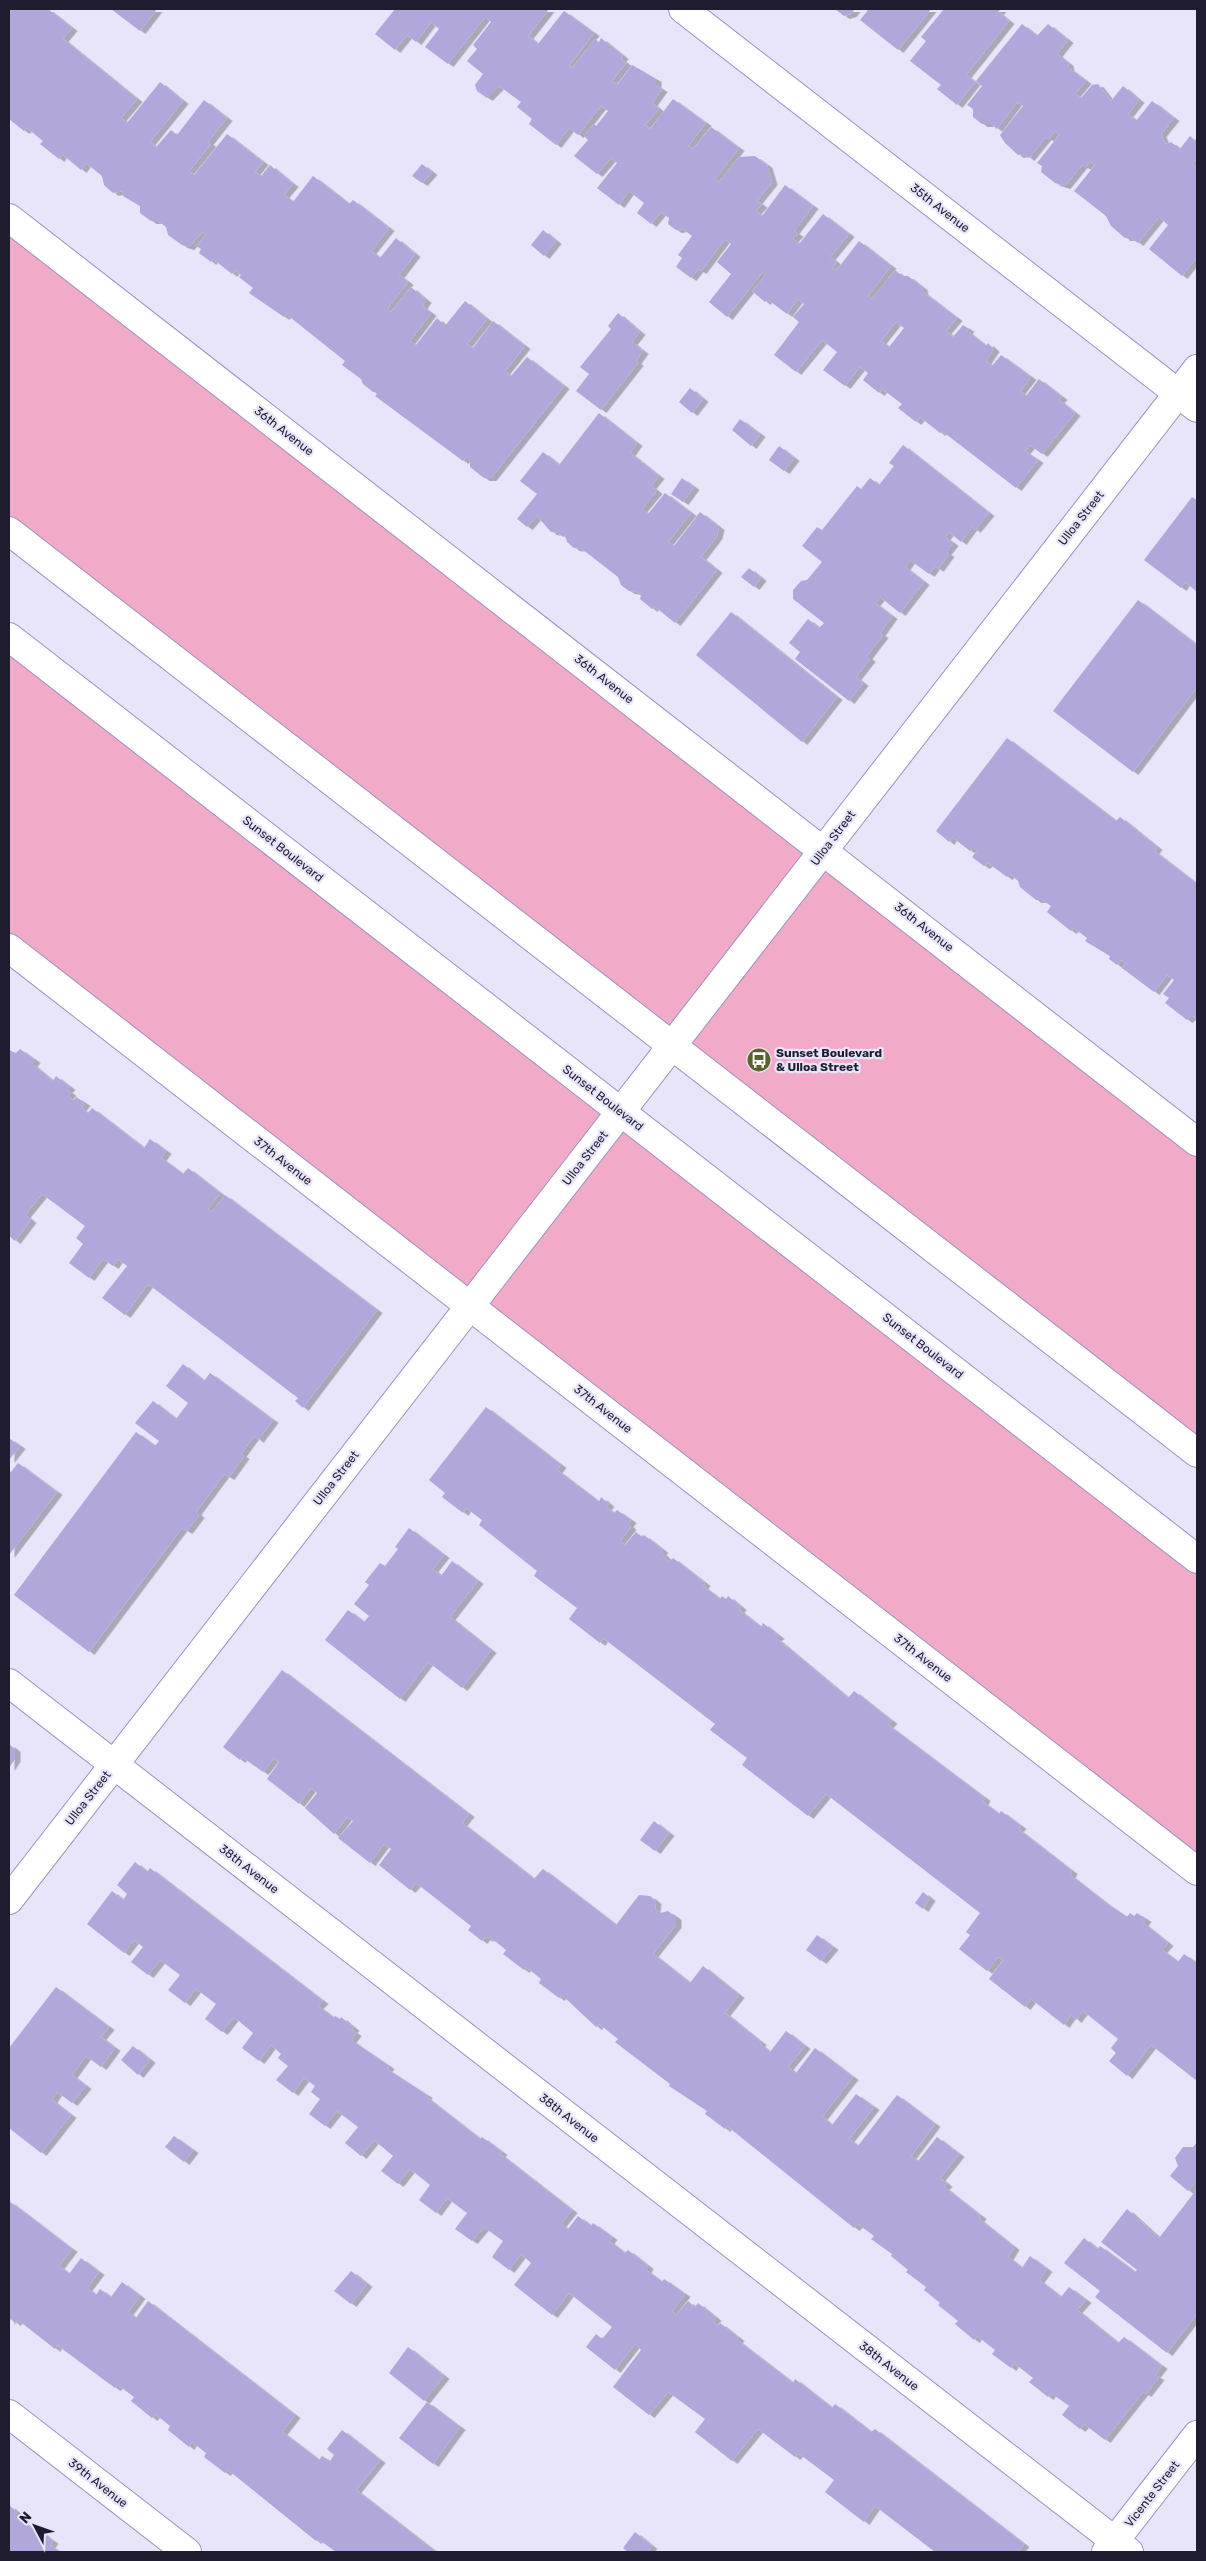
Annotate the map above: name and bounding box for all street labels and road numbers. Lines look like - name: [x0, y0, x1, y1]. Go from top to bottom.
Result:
- street label: 35th Avenue: [908, 181, 972, 236]
- street label: 36th Avenue: [252, 404, 317, 459]
- street label: Ulloa Street: [1055, 488, 1107, 548]
- street label: 36th Avenue: [572, 652, 637, 707]
- street label: Ulloa Street: [808, 807, 858, 868]
- street label: Sunset Boulevard: [240, 813, 326, 885]
- street label: 36th Avenue: [892, 900, 957, 955]
- street label: Sunset Boulevard: [560, 1062, 646, 1134]
- street label: Ulloa Street: [559, 1128, 611, 1188]
- street label: 37th Avenue: [251, 1134, 315, 1188]
- street label: Sunset Boulevard: [880, 1310, 966, 1382]
- street label: 37th Avenue: [571, 1382, 635, 1436]
- street label: Ulloa Street: [310, 1448, 362, 1508]
- street label: 37th Avenue: [891, 1631, 955, 1685]
- street label: Ulloa Street: [62, 1768, 114, 1828]
- street label: 38th Avenue: [217, 1841, 282, 1897]
- street label: 38th Avenue: [537, 2090, 602, 2146]
- street label: 38th Avenue: [857, 2338, 922, 2394]
- street label: 39th Avenue: [66, 2456, 130, 2511]
- street label: Vicente Street: [1122, 2458, 1182, 2530]

